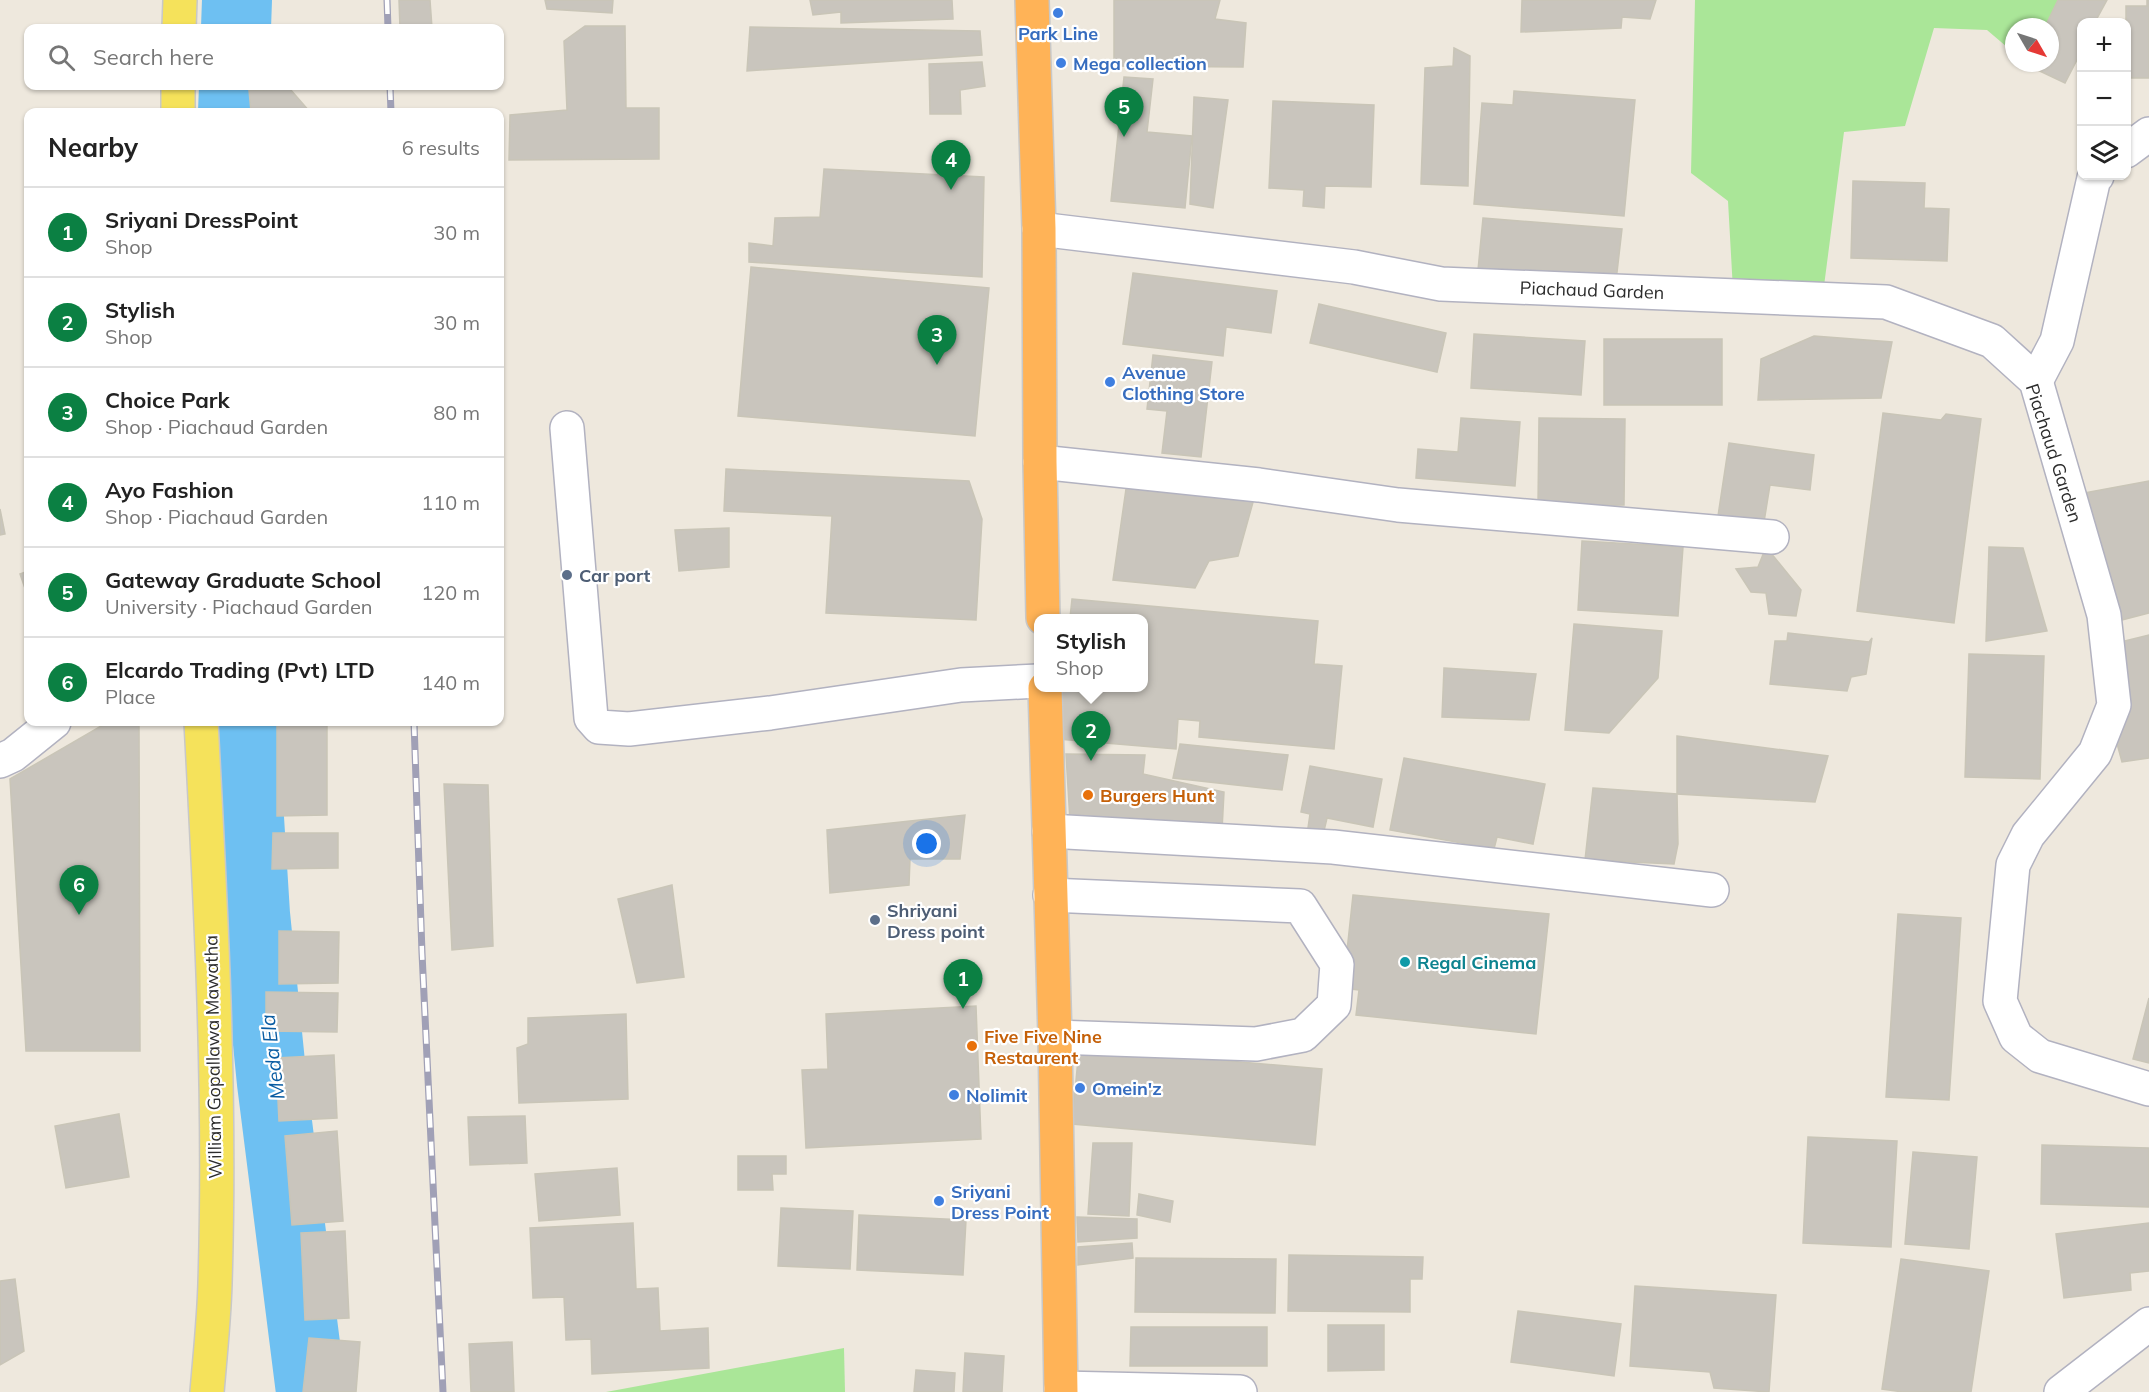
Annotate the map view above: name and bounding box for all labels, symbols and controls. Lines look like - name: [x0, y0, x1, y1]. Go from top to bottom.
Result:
- marker: Park Line: [1051, 6, 1065, 20]
- north arrow: [2005, 18, 2059, 72]
- map controls: [2077, 18, 2131, 180]
- button: +: [2077, 18, 2131, 72]
- place label: Park Line: [1018, 22, 1098, 45]
- search box: [24, 24, 504, 90]
- icon: search: [45, 41, 78, 74]
- text: Search here: [93, 43, 214, 71]
- place label: Mega collection: [1073, 52, 1207, 75]
- marker: Mega collection: [1054, 56, 1068, 70]
- button: −: [2077, 72, 2131, 126]
- pin: 5: [1104, 88, 1144, 137]
- button: layers: [2077, 126, 2131, 180]
- text: Nearby: [48, 131, 138, 164]
- text: 6 results: [402, 135, 480, 160]
- pin: 4: [932, 140, 970, 190]
- text: Sriyani DressPoint: [105, 206, 298, 234]
- text: 1: [62, 220, 74, 245]
- text: 30 m: [433, 220, 480, 245]
- text: Shop: [105, 234, 153, 259]
- street label: Piachaud Garden: [1519, 276, 1665, 304]
- text: Stylish: [105, 296, 175, 324]
- text: 2: [62, 310, 74, 335]
- text: 30 m: [433, 310, 480, 335]
- pin: 3: [918, 316, 956, 365]
- text: Shop: [105, 324, 153, 349]
- place label: Avenue Clothing Store: [1122, 361, 1245, 405]
- marker: Avenue Clothing Store: [1103, 375, 1117, 389]
- street label: Piachaud Garden: [2021, 381, 2087, 525]
- text: Choice Park: [105, 386, 230, 414]
- text: 3: [62, 400, 74, 425]
- text: 80 m: [433, 400, 480, 425]
- text: Shop · Piachaud Garden: [105, 414, 328, 439]
- text: Ayo Fashion: [105, 476, 234, 504]
- text: 4: [62, 490, 74, 515]
- text: 110 m: [421, 490, 480, 515]
- text: Shop · Piachaud Garden: [105, 504, 328, 529]
- place label: Car port: [579, 564, 651, 587]
- text: Gateway Graduate School: [105, 566, 381, 594]
- marker: Car port: [560, 568, 574, 582]
- text: 5: [62, 580, 74, 605]
- text: 120 m: [421, 580, 480, 605]
- text: University · Piachaud Garden: [105, 594, 373, 619]
- popup: [1034, 614, 1148, 692]
- text: Stylish: [1056, 627, 1126, 655]
- text: Shop: [1056, 655, 1103, 680]
- text: Elcardo Trading (Pvt) LTD: [105, 656, 375, 684]
- text: 6: [62, 670, 74, 695]
- text: 140 m: [421, 670, 480, 695]
- text: Place: [105, 684, 155, 709]
- pin: 2: [1072, 712, 1110, 761]
- place label: Burgers Hunt: [1100, 784, 1215, 807]
- marker: Burgers Hunt: [1081, 788, 1095, 802]
- your location: [912, 829, 941, 858]
- pin: 6: [60, 866, 98, 915]
- place label: Shriyani Dress point: [887, 899, 985, 943]
- marker: Shriyani Dress point: [868, 913, 882, 927]
- street label: William Gopallawa Mawatha: [199, 935, 227, 1179]
- place label: Regal Cinema: [1417, 951, 1536, 974]
- marker: Regal Cinema: [1398, 955, 1412, 969]
- pin: 1: [944, 960, 982, 1009]
- water label: Meda Ela: [254, 1013, 290, 1101]
- place label: Five Five Nine Restaurent: [984, 1025, 1102, 1069]
- marker: Five Five Nine Restaurent: [965, 1039, 979, 1053]
- place label: Omein'z: [1092, 1077, 1162, 1100]
- marker: Omein'z: [1073, 1081, 1087, 1095]
- place label: Nolimit: [966, 1084, 1028, 1107]
- marker: Nolimit: [947, 1088, 961, 1102]
- place label: Sriyani Dress Point: [951, 1180, 1049, 1224]
- marker: Sriyani Dress Point: [932, 1194, 946, 1208]

